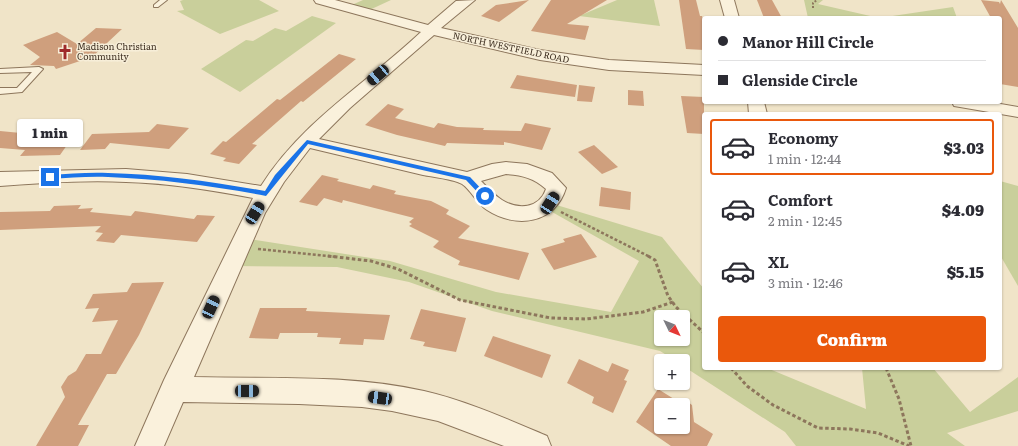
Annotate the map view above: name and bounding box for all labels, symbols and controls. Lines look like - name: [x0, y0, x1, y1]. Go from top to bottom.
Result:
- street label: NORTH WESTFIELD ROAD: [452, 28, 571, 66]
- text: Manor Hill Circle: [742, 30, 874, 53]
- place label: Madison Christian Community: [77, 39, 157, 63]
- church icon: Madison Christian Community: [56, 43, 74, 61]
- car: [365, 63, 391, 87]
- text: Glenside Circle: [742, 68, 858, 91]
- callout: 1 min: [17, 119, 83, 147]
- text: 1 min: [32, 123, 68, 142]
- text: Economy: [768, 126, 838, 149]
- icon: car: [720, 129, 756, 165]
- text: $3.03: [944, 136, 984, 159]
- text: 1 min · 12:44: [768, 149, 841, 168]
- route end: [41, 168, 59, 186]
- route start: [476, 187, 494, 205]
- text: Comfort: [768, 188, 833, 211]
- car: [538, 190, 562, 216]
- icon: car: [720, 191, 756, 227]
- text: $4.09: [942, 198, 984, 221]
- car: [244, 200, 266, 226]
- text: 2 min · 12:45: [768, 211, 842, 230]
- text: XL: [768, 250, 789, 273]
- icon: car: [720, 253, 756, 289]
- text: $5.15: [947, 260, 984, 283]
- text: 3 min · 12:46: [768, 273, 843, 292]
- car: [200, 294, 222, 320]
- north arrow: [654, 310, 690, 346]
- map controls: [654, 310, 690, 434]
- button: Confirm: [718, 316, 986, 362]
- button: +: [654, 354, 690, 390]
- car: [235, 385, 259, 397]
- car: [367, 390, 393, 406]
- button: −: [654, 398, 690, 434]

